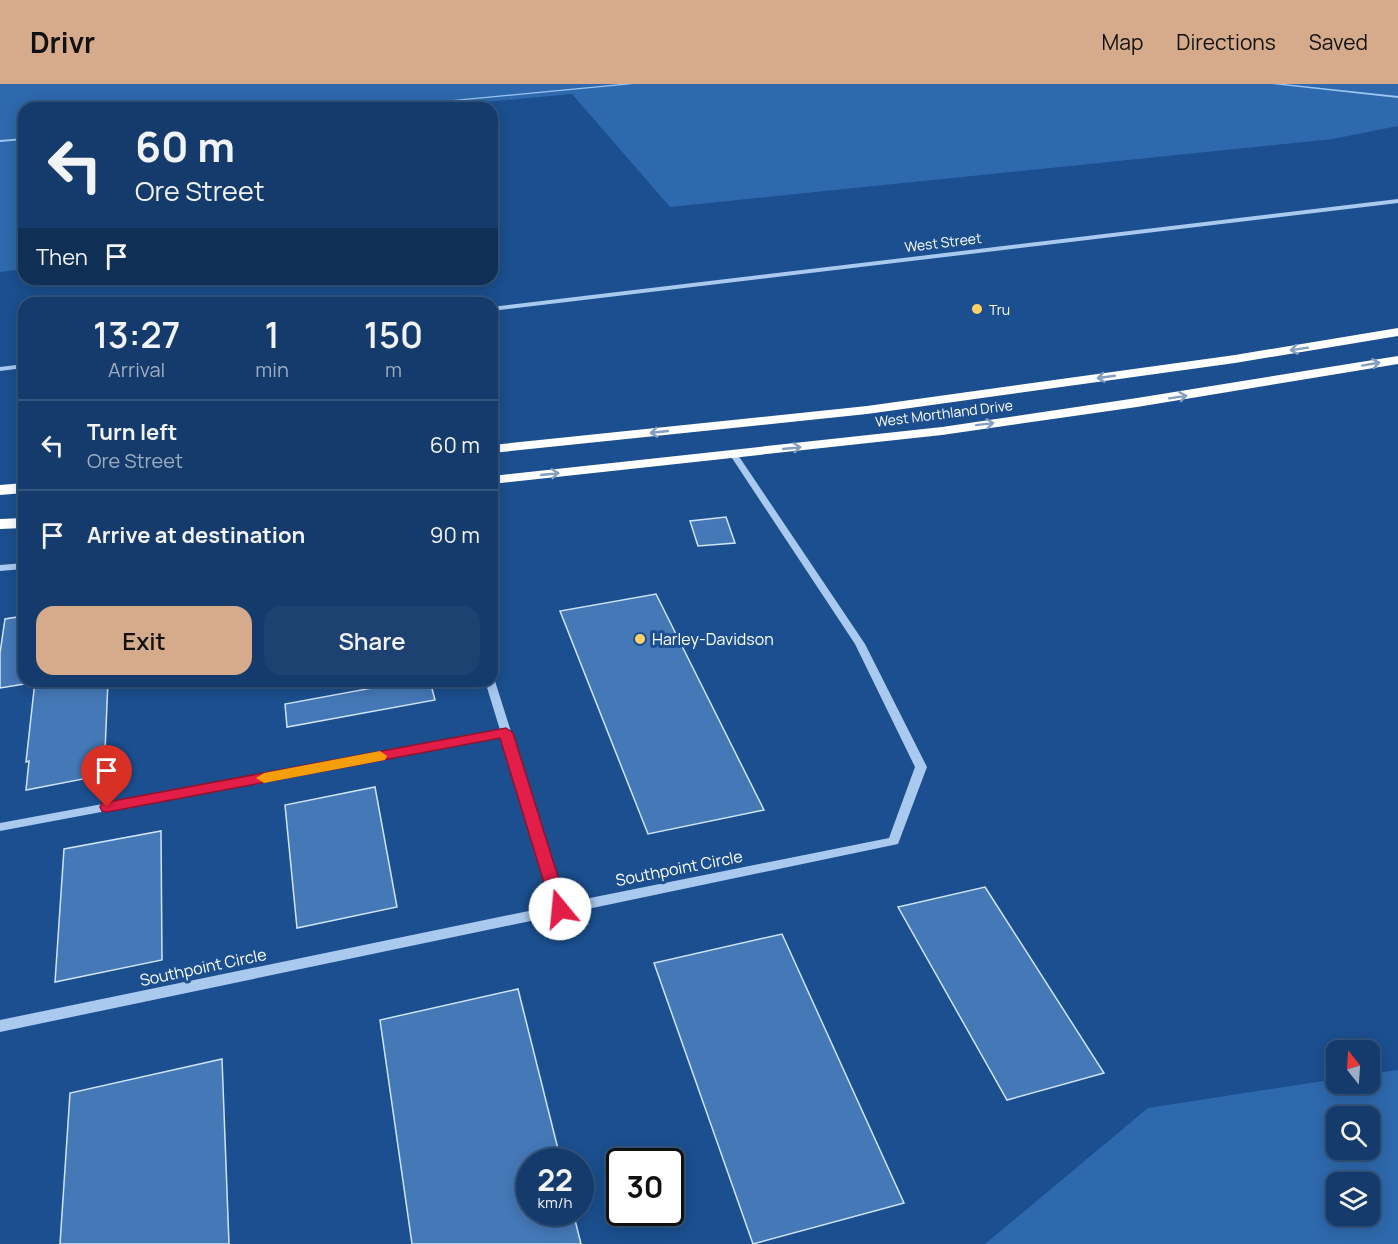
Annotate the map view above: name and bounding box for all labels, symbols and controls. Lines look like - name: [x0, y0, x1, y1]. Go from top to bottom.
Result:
- text: Drivr: [30, 23, 95, 61]
- text: Map: [1102, 28, 1143, 56]
- text: Directions: [1176, 28, 1276, 56]
- text: Saved: [1309, 28, 1368, 56]
- text: 60 m: [135, 117, 235, 175]
- icon: left: [36, 126, 114, 204]
- text: Ore Street: [135, 172, 264, 209]
- street label: West Street: [903, 228, 983, 256]
- icon: arrive: [100, 240, 133, 273]
- text: Then: [36, 242, 88, 272]
- place label: Tru: [989, 300, 1010, 319]
- marker: Tru: [970, 302, 984, 316]
- text: 13:27: [93, 310, 180, 359]
- text: 1: [265, 310, 280, 359]
- text: 150: [364, 310, 423, 359]
- one-way arrow: [1290, 343, 1309, 354]
- text: Arrival: [108, 356, 165, 383]
- text: min: [255, 356, 289, 383]
- text: m: [385, 356, 402, 383]
- one-way arrow: [1360, 359, 1380, 370]
- one-way arrow: [1097, 372, 1116, 383]
- one-way arrow: [1168, 391, 1188, 402]
- street label: West Morthland Drive: [874, 395, 1014, 431]
- text: Turn left: [87, 417, 177, 447]
- one-way arrow: [975, 419, 995, 430]
- one-way arrow: [649, 427, 669, 438]
- icon: left: [36, 429, 69, 462]
- text: 60 m: [430, 430, 480, 460]
- one-way arrow: [781, 442, 801, 453]
- text: Ore Street: [87, 447, 183, 474]
- one-way arrow: [540, 468, 560, 479]
- icon: arrive: [36, 519, 69, 552]
- text: Arrive at destination: [87, 520, 305, 550]
- text: 90 m: [430, 520, 480, 550]
- button: Exit: [36, 606, 252, 675]
- button: Share: [264, 606, 480, 675]
- place label: Harley-Davidson: [652, 628, 774, 650]
- marker: Harley-Davidson: [633, 632, 647, 646]
- pin: [81, 745, 132, 807]
- icon: arrive: [90, 754, 123, 787]
- street label: Southpoint Circle: [614, 845, 744, 891]
- position arrow: [528, 877, 592, 941]
- street label: Southpoint Circle: [138, 943, 268, 991]
- north arrow: [1326, 1040, 1380, 1094]
- map controls: [1326, 1040, 1380, 1226]
- button: search: [1326, 1106, 1380, 1160]
- speed limit sign: 30: [606, 1148, 684, 1226]
- text: 22: [537, 1159, 573, 1200]
- button: layers: [1326, 1172, 1380, 1226]
- text: km/h: [538, 1192, 572, 1213]

